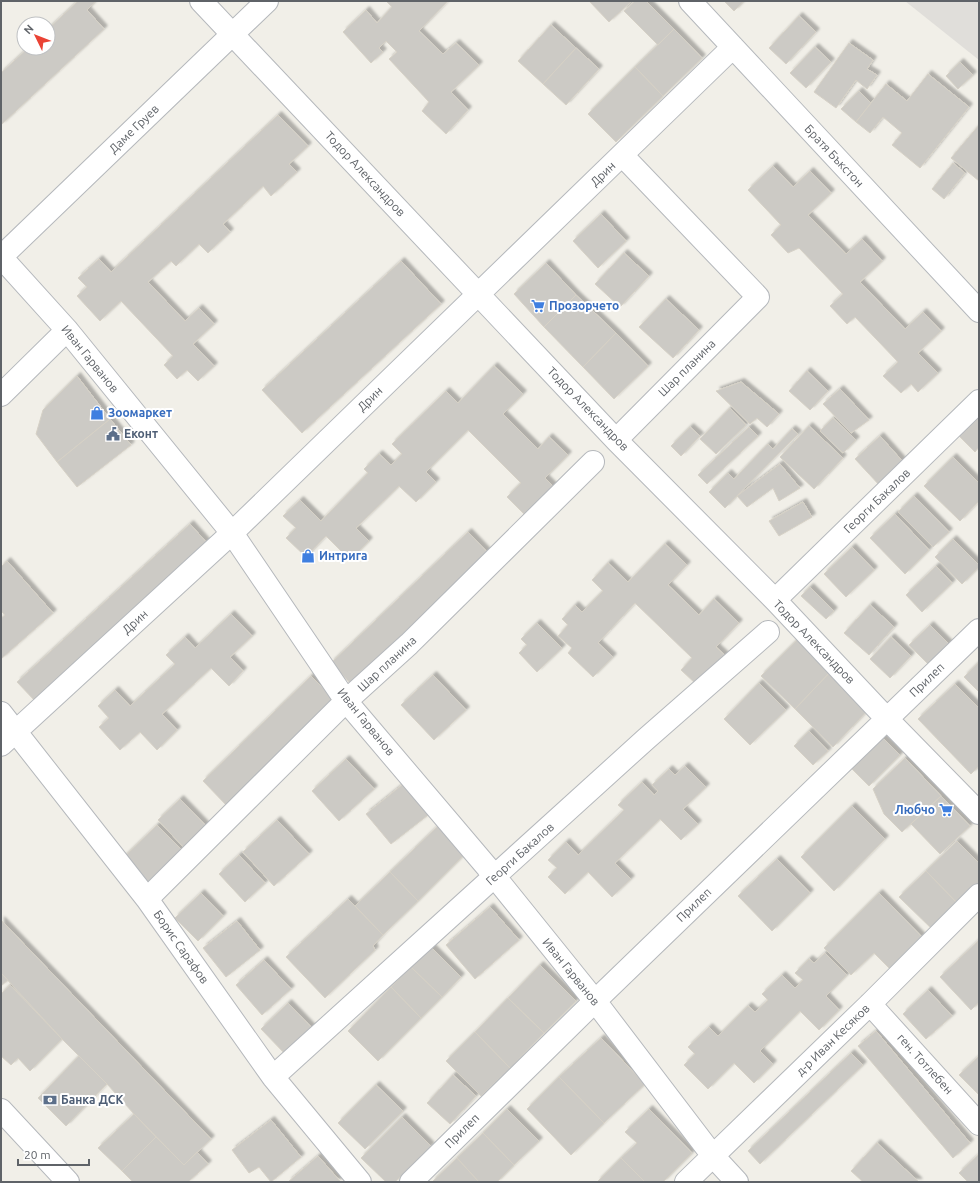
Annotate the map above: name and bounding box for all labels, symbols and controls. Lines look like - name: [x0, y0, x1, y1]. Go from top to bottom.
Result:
- north arrow: [16, 16, 56, 56]
- text: N: [21, 22, 36, 36]
- street label: Даме Груев: [106, 102, 161, 155]
- street label: Братя Бъкстон: [802, 122, 867, 189]
- street label: Тодор Александров: [323, 129, 408, 219]
- street label: Дрин: [588, 159, 618, 189]
- supermarket icon: Прозорчето: [530, 298, 546, 314]
- place label: Прозорчето: [549, 299, 619, 312]
- street label: Иван Гарванов: [59, 322, 121, 395]
- street label: Шар планина: [656, 337, 718, 399]
- street label: Тодор Александров: [545, 364, 632, 453]
- street label: Дрин: [355, 384, 385, 414]
- shop icon: Зоомаркет: [89, 405, 105, 421]
- place label: Зоомаркет: [108, 406, 172, 419]
- public building icon: Еконт: [105, 426, 121, 442]
- place label: Еконт: [124, 427, 158, 440]
- street label: Георги Бакалов: [841, 466, 912, 535]
- shop icon: Интрига: [300, 548, 316, 564]
- place label: Интрига: [319, 549, 367, 562]
- street label: Тодор Александров: [771, 597, 858, 686]
- street label: Дрин: [119, 607, 150, 636]
- street label: Шар планина: [355, 633, 419, 694]
- street label: Прилеп: [907, 660, 947, 699]
- street label: Иван Гарванов: [335, 685, 397, 758]
- supermarket icon: Любчо: [938, 802, 954, 818]
- place label: Любчо: [895, 803, 935, 816]
- street label: Георги Бакалов: [483, 820, 556, 887]
- street label: Прилеп: [674, 885, 714, 924]
- street label: Борис Сарафов: [151, 908, 211, 986]
- street label: Иван Гарванов: [540, 935, 602, 1008]
- street label: д-р Иван Кесяков: [793, 1001, 872, 1078]
- street label: ген. Тотлебен: [895, 1031, 956, 1096]
- bank icon: Банка ДСК: [42, 1092, 58, 1108]
- place label: Банка ДСК: [61, 1093, 124, 1106]
- street label: Прилеп: [442, 1111, 481, 1150]
- scale bar: [18, 1141, 89, 1167]
- text: 20 m: [24, 1148, 51, 1161]

